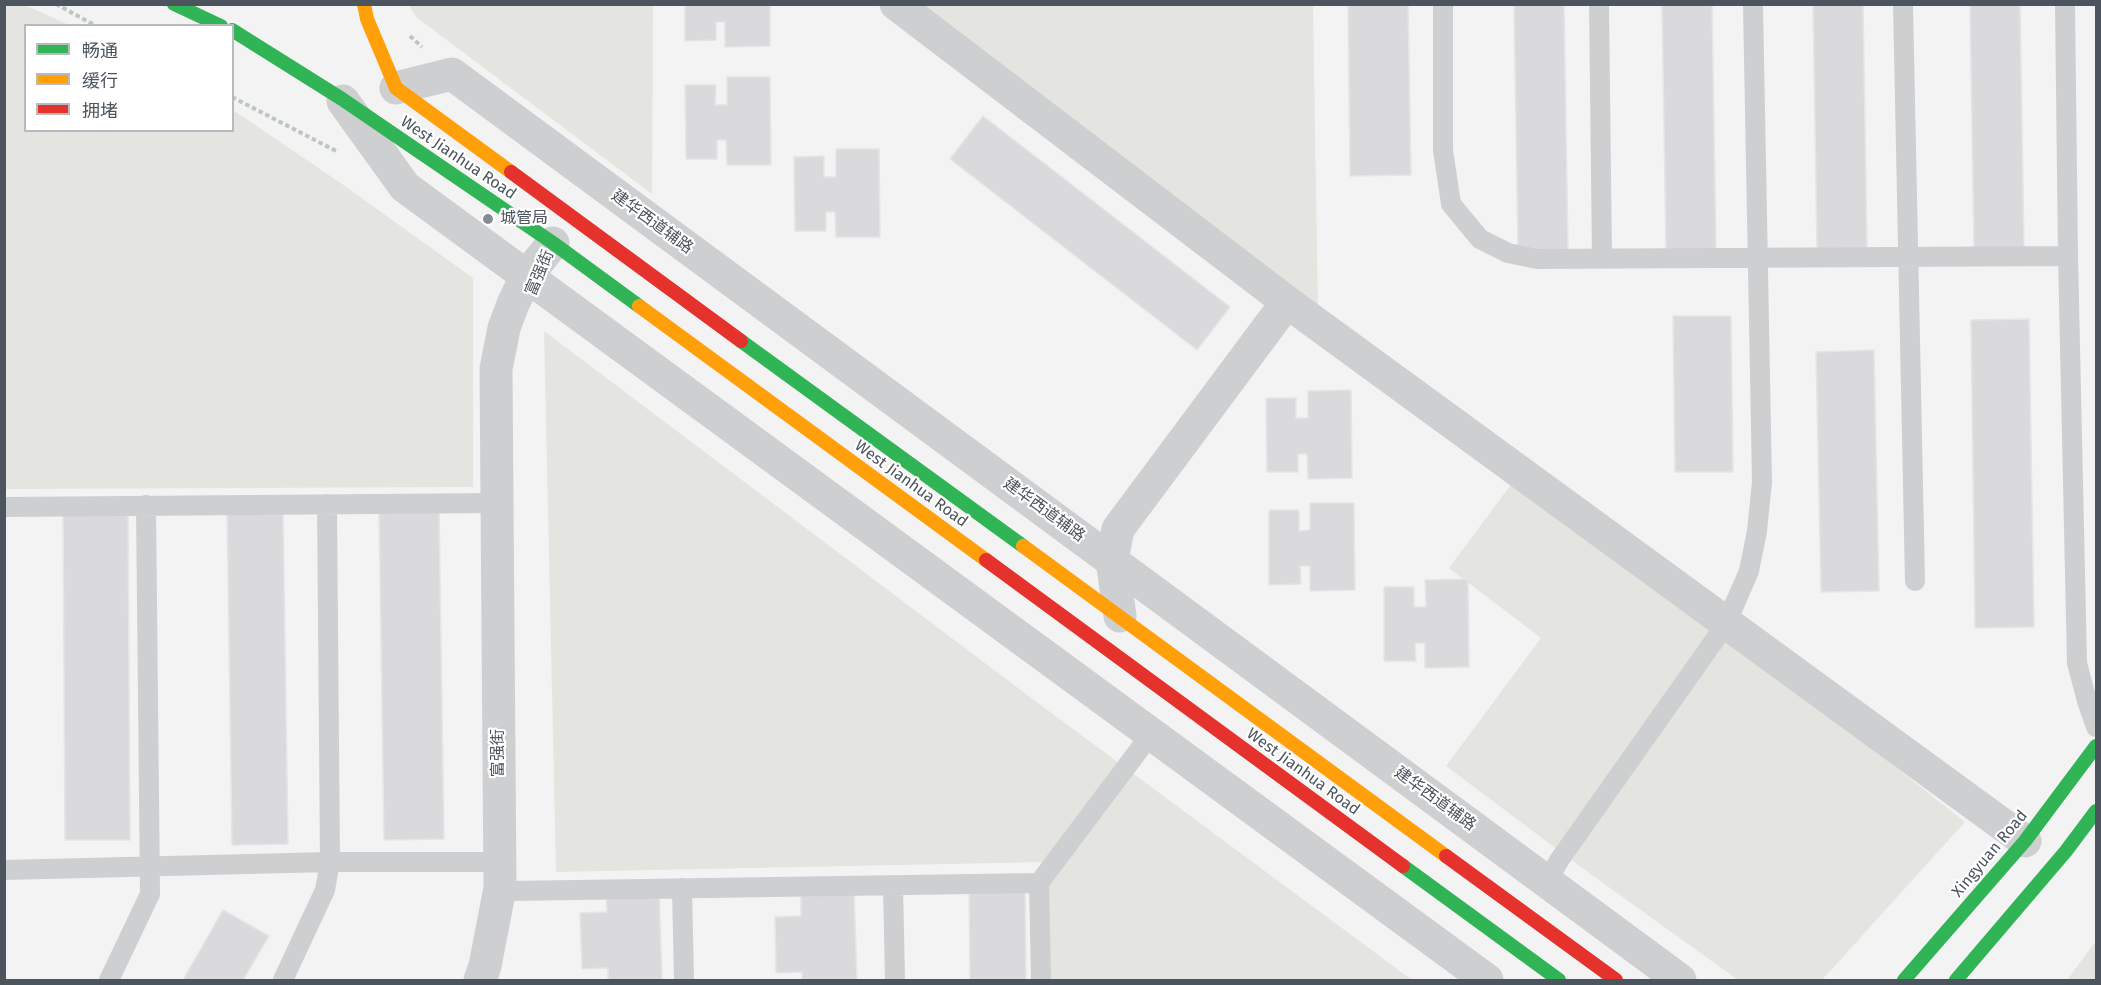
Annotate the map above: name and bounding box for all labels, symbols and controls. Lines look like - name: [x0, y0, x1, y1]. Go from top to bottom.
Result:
- legend: [24, 24, 234, 132]
- text: 畅通: [82, 40, 118, 62]
- text: 缓行: [82, 70, 118, 92]
- text: 拥堵: [82, 100, 118, 122]
- street label: West Jianhua Road: [397, 112, 519, 204]
- street label: 建华西道辅路: [608, 186, 696, 258]
- place label: 城管局: [500, 209, 548, 229]
- marker: 城管局: [481, 212, 495, 226]
- street label: 富强街: [522, 247, 558, 299]
- street label: West Jianhua Road: [851, 436, 971, 532]
- street label: 建华西道辅路: [1000, 474, 1088, 546]
- street label: West Jianhua Road: [1243, 724, 1363, 820]
- street label: 富强街: [489, 729, 509, 777]
- street label: 建华西道辅路: [1391, 763, 1479, 835]
- street label: Xingyuan Road: [1948, 807, 2032, 901]

